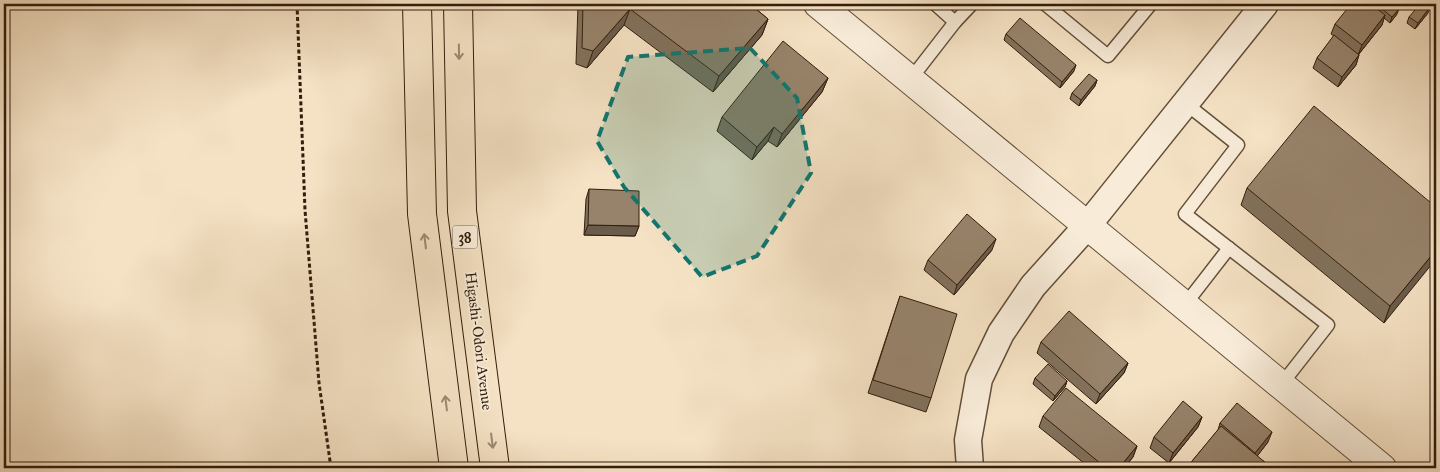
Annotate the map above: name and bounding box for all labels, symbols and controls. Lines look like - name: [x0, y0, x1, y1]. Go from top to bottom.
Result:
- one-way arrow: [454, 44, 464, 60]
- road number: 38: [452, 226, 478, 248]
- one-way arrow: [420, 234, 430, 250]
- street label: Higashi-Odori Avenue: [462, 271, 496, 411]
- one-way arrow: [440, 395, 450, 411]
- one-way arrow: [487, 432, 497, 448]

